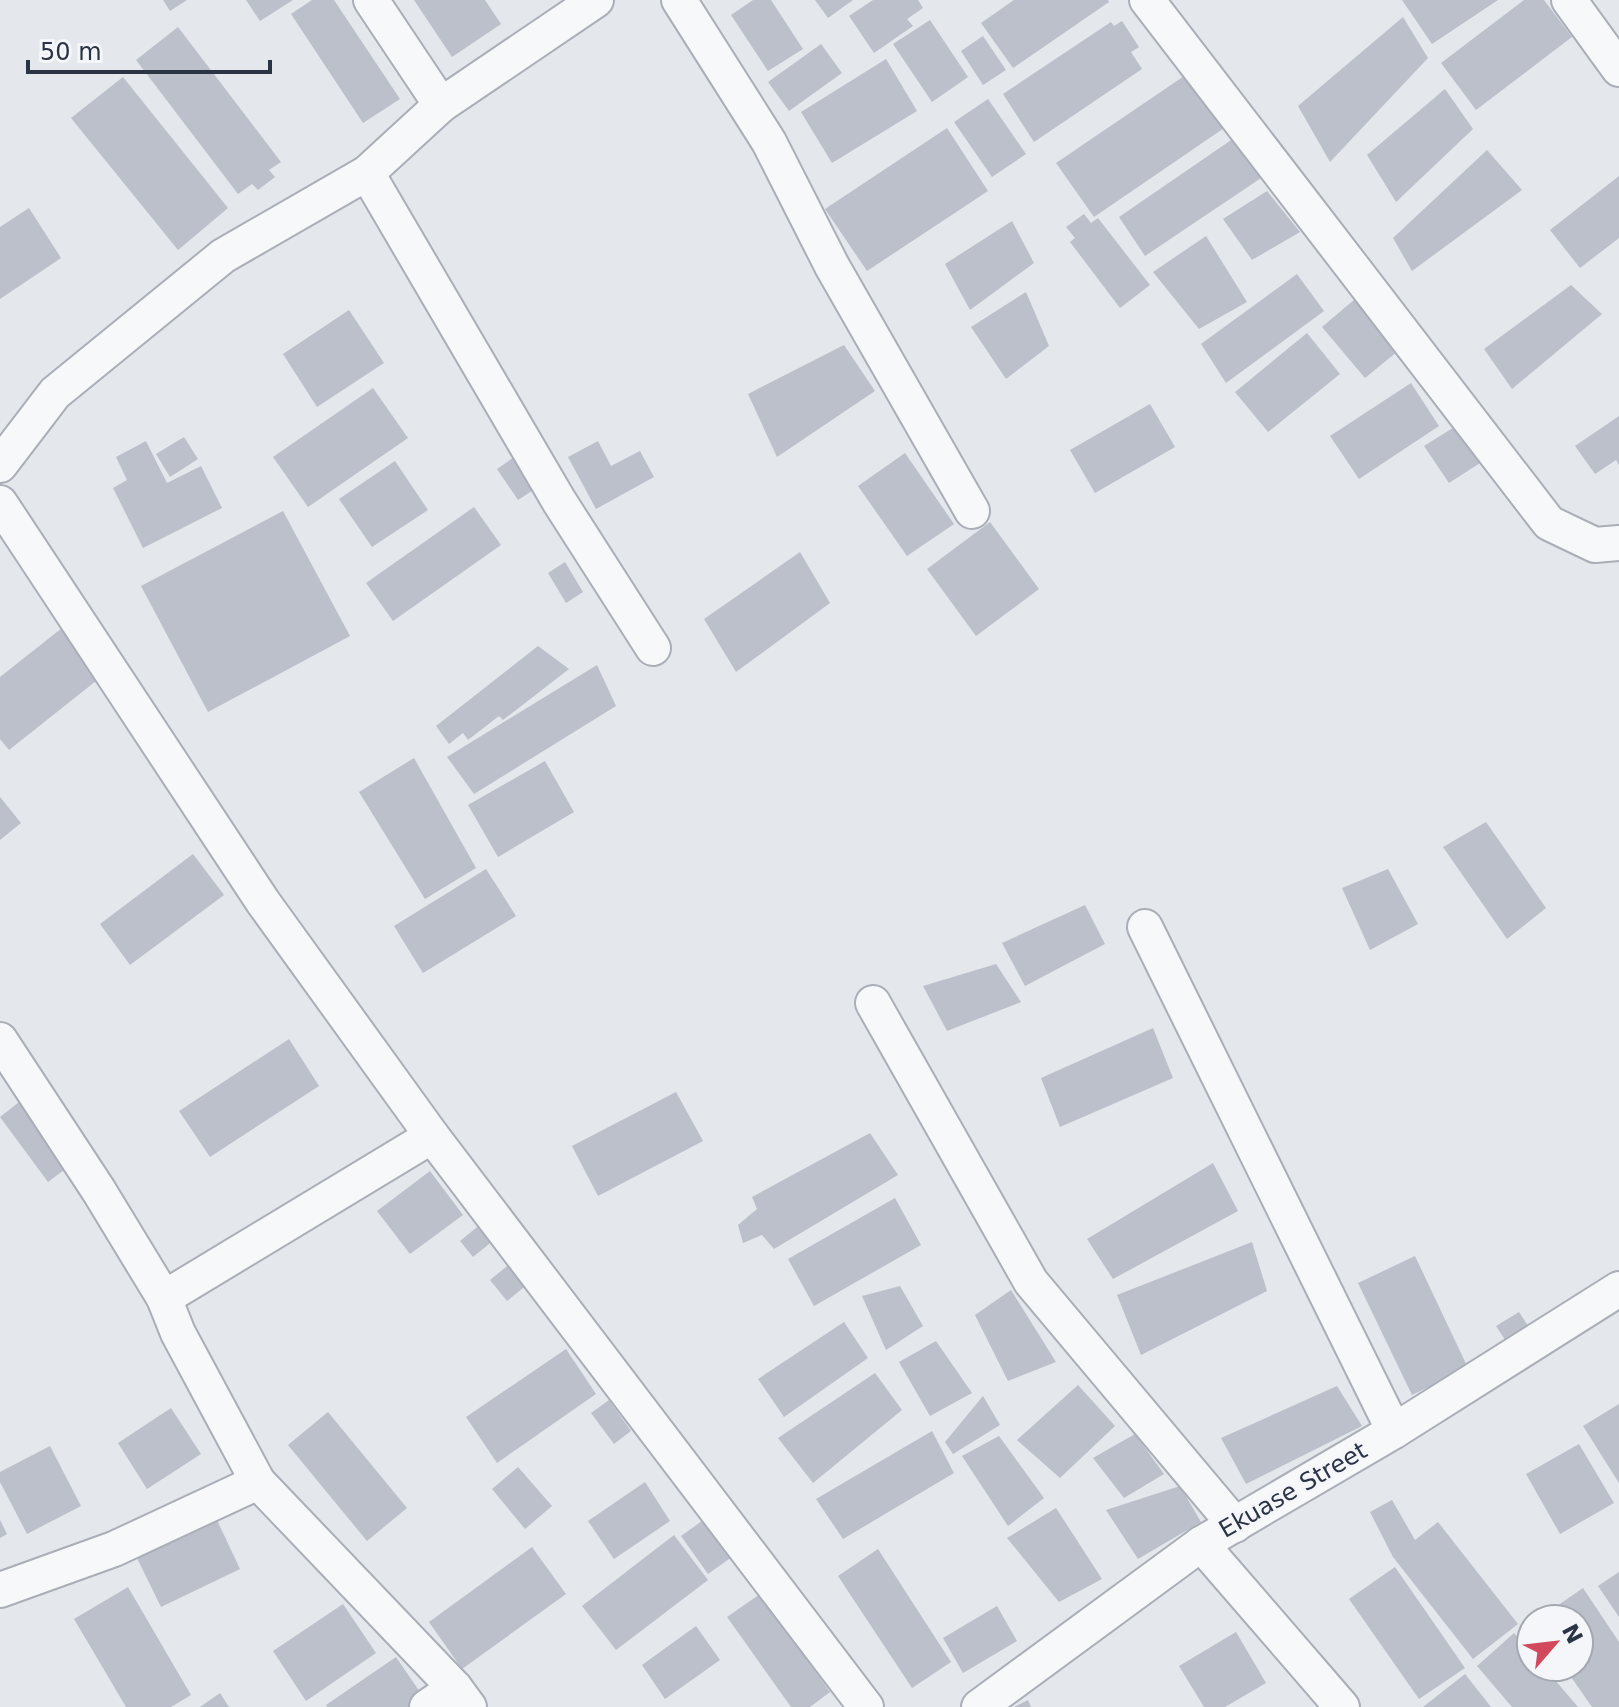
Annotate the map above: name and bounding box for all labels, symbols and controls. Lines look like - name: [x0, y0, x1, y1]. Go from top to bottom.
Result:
- scale bar: [28, 24, 270, 74]
- text: 50 m: [40, 38, 102, 66]
- street label: Ekuase Street: [1214, 1436, 1372, 1544]
- north arrow: [1515, 1603, 1595, 1683]
- text: N: [1557, 1620, 1588, 1648]

